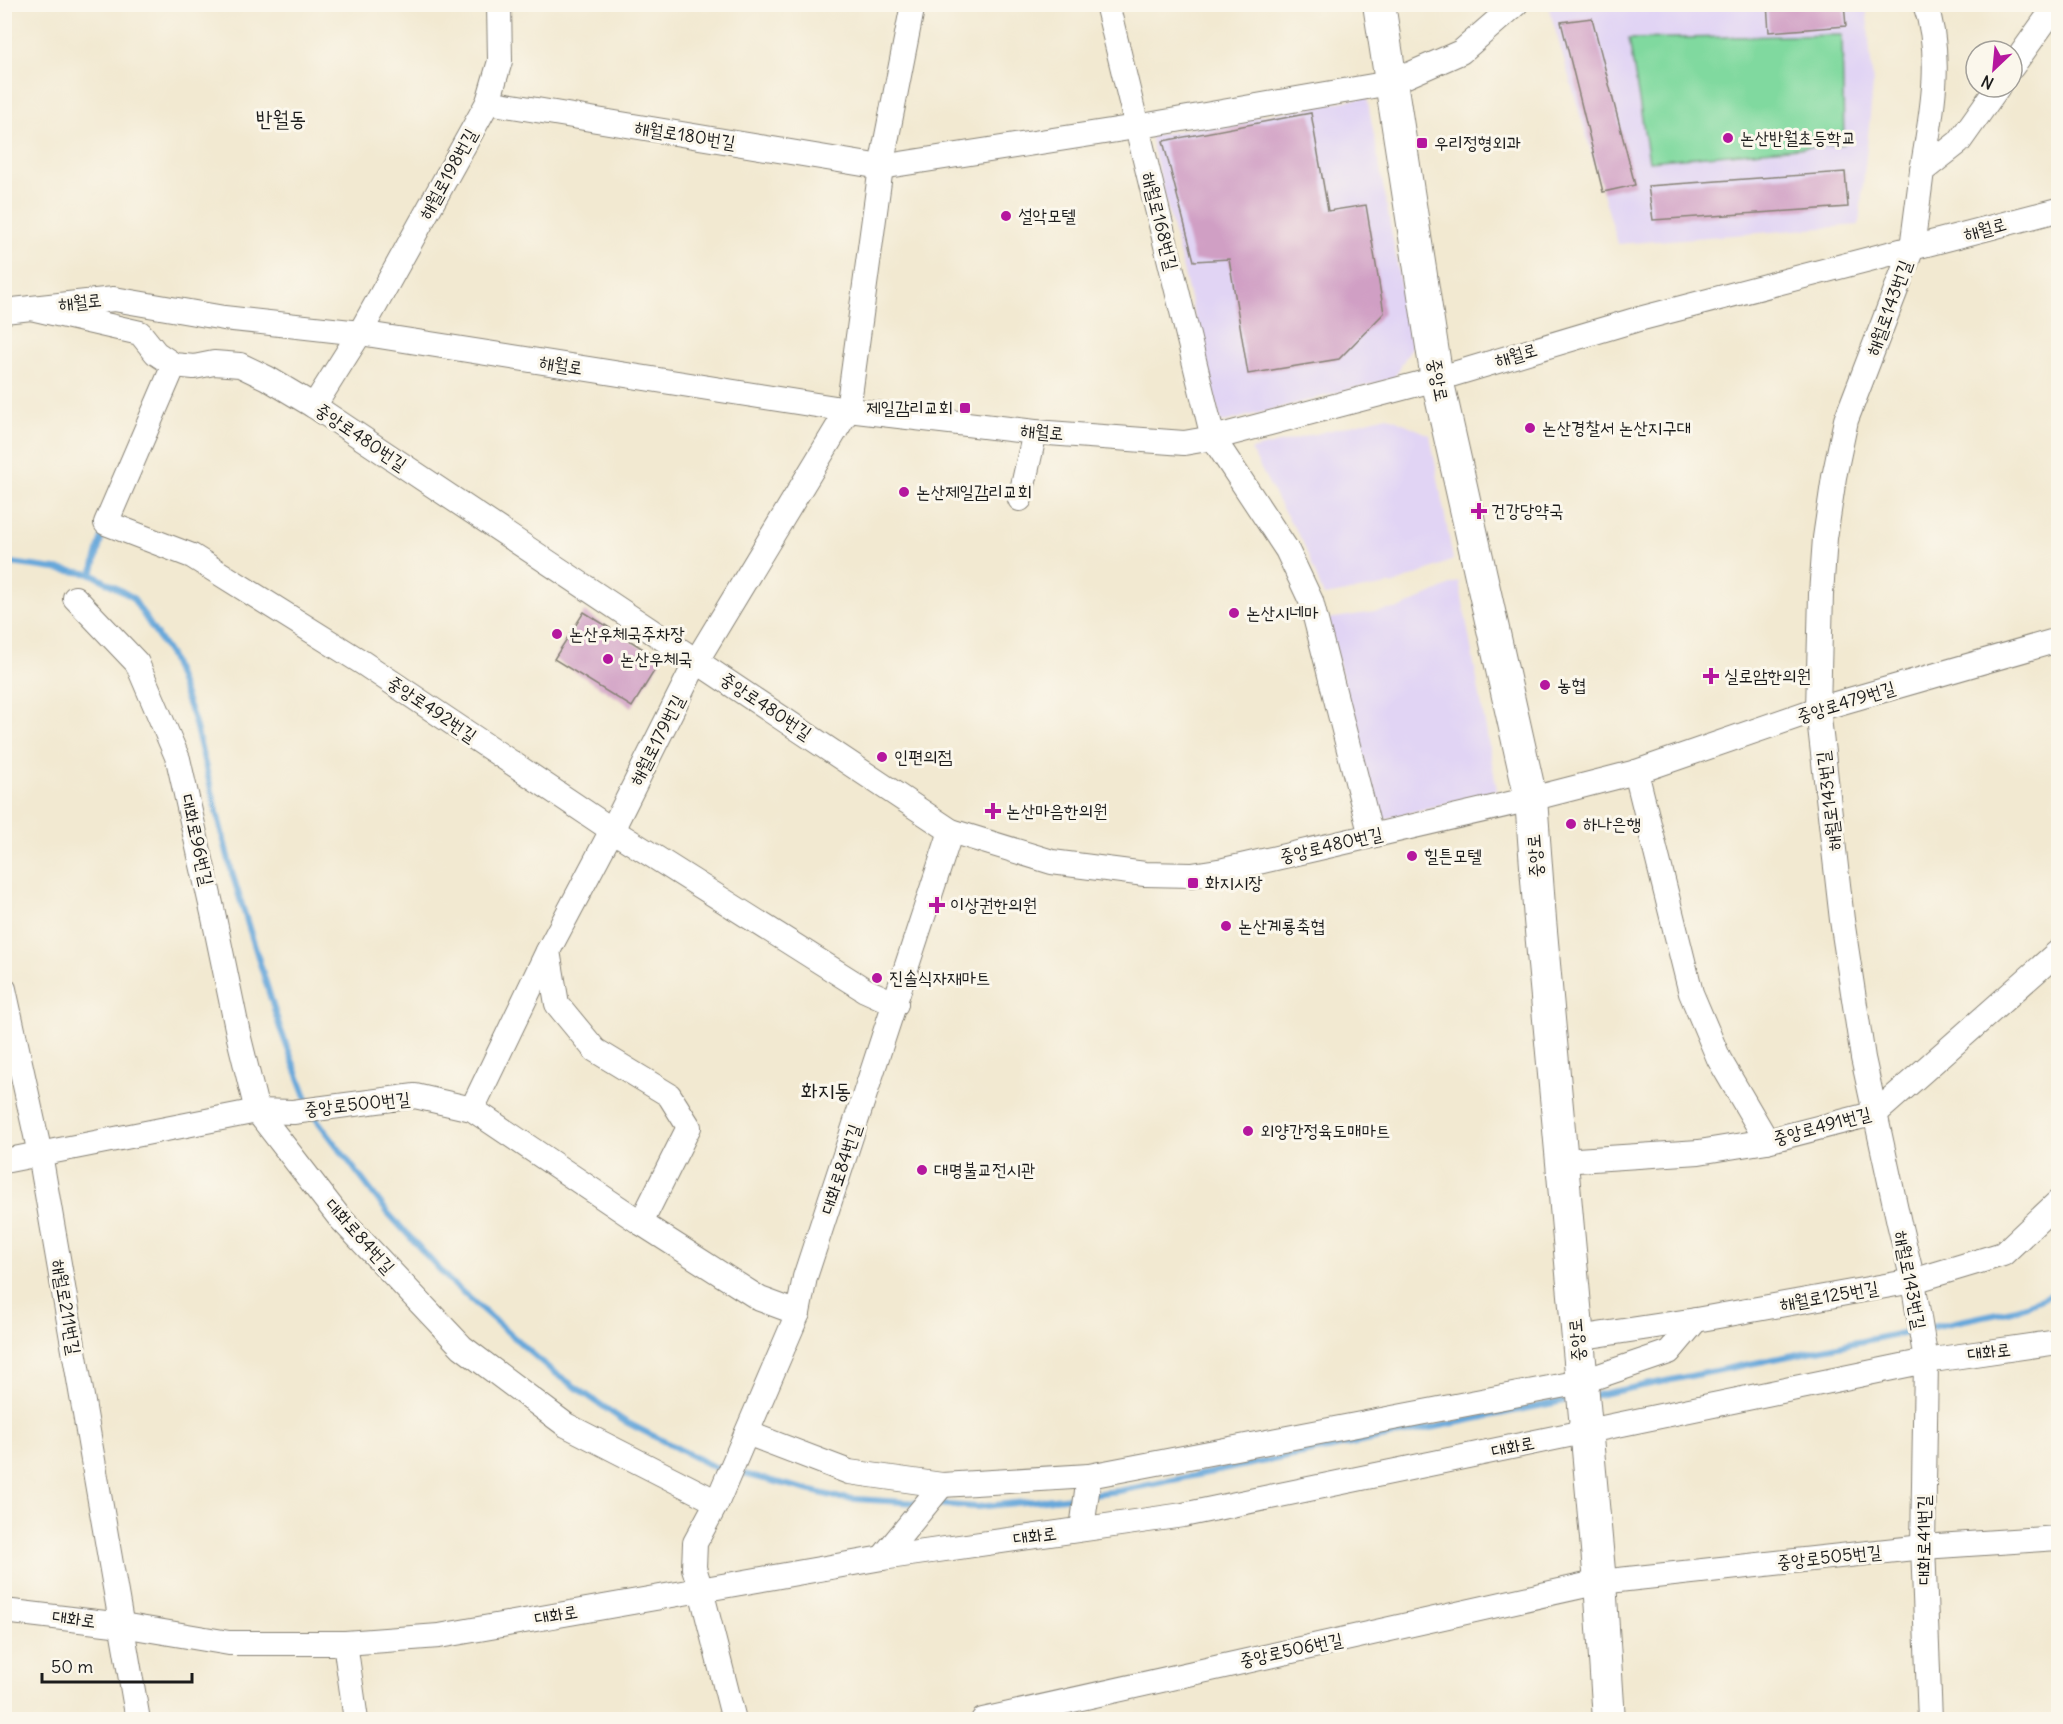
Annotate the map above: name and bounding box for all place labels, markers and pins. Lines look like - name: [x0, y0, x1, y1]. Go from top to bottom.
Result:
- place label: 논산반월초등학교: [1740, 126, 1856, 149]
- place label: 우리정형외과: [1434, 131, 1521, 154]
- marker: 논산반월초등학교: [1721, 131, 1735, 145]
- marker: 우리정형외과: [1415, 136, 1429, 150]
- place label: 설악모텔: [1018, 204, 1076, 227]
- marker: 설악모텔: [999, 209, 1013, 223]
- place label: 제일감리교회: [866, 396, 953, 419]
- marker: 제일감리교회: [958, 401, 972, 415]
- place label: 논산경찰서 논산지구대: [1542, 416, 1691, 439]
- marker: 논산경찰서 논산지구대: [1523, 421, 1537, 435]
- place label: 논산제일감리교회: [916, 480, 1032, 503]
- marker: 논산제일감리교회: [897, 485, 911, 499]
- place label: 건강당약국: [1491, 499, 1563, 522]
- marker: 건강당약국: [1472, 504, 1486, 518]
- place label: 논산시네마: [1246, 601, 1319, 624]
- marker: 논산시네마: [1227, 606, 1241, 620]
- place label: 논산우체국주차장: [569, 622, 685, 645]
- marker: 논산우체국주차장: [550, 627, 564, 641]
- place label: 논산우체국: [620, 647, 692, 670]
- marker: 논산우체국: [601, 652, 615, 666]
- place label: 실로암한의원: [1724, 664, 1811, 687]
- marker: 실로암한의원: [1702, 667, 1720, 685]
- place label: 농협: [1557, 673, 1586, 696]
- marker: 농협: [1538, 678, 1552, 692]
- place label: 인편의점: [894, 745, 952, 768]
- marker: 인편의점: [875, 750, 889, 764]
- place label: 논산마음한의원: [1006, 799, 1107, 822]
- marker: 논산마음한의원: [984, 802, 1002, 820]
- place label: 하나은행: [1583, 812, 1641, 835]
- marker: 하나은행: [1564, 817, 1578, 831]
- place label: 힐튼모텔: [1424, 844, 1482, 867]
- marker: 힐튼모텔: [1405, 849, 1419, 863]
- place label: 화지시장: [1205, 871, 1263, 894]
- marker: 화지시장: [1186, 876, 1200, 890]
- place label: 이상권한의원: [950, 893, 1037, 916]
- marker: 이상권한의원: [928, 896, 946, 914]
- place label: 논산계룡축협: [1238, 914, 1325, 937]
- marker: 논산계룡축협: [1219, 919, 1233, 933]
- place label: 진솔식자재마트: [889, 966, 990, 989]
- marker: 진솔식자재마트: [870, 971, 884, 985]
- place label: 외양간정육도매마트: [1260, 1119, 1390, 1142]
- marker: 외양간정육도매마트: [1241, 1124, 1255, 1138]
- place label: 대명불교전시관: [934, 1158, 1035, 1181]
- marker: 대명불교전시관: [915, 1163, 929, 1177]

